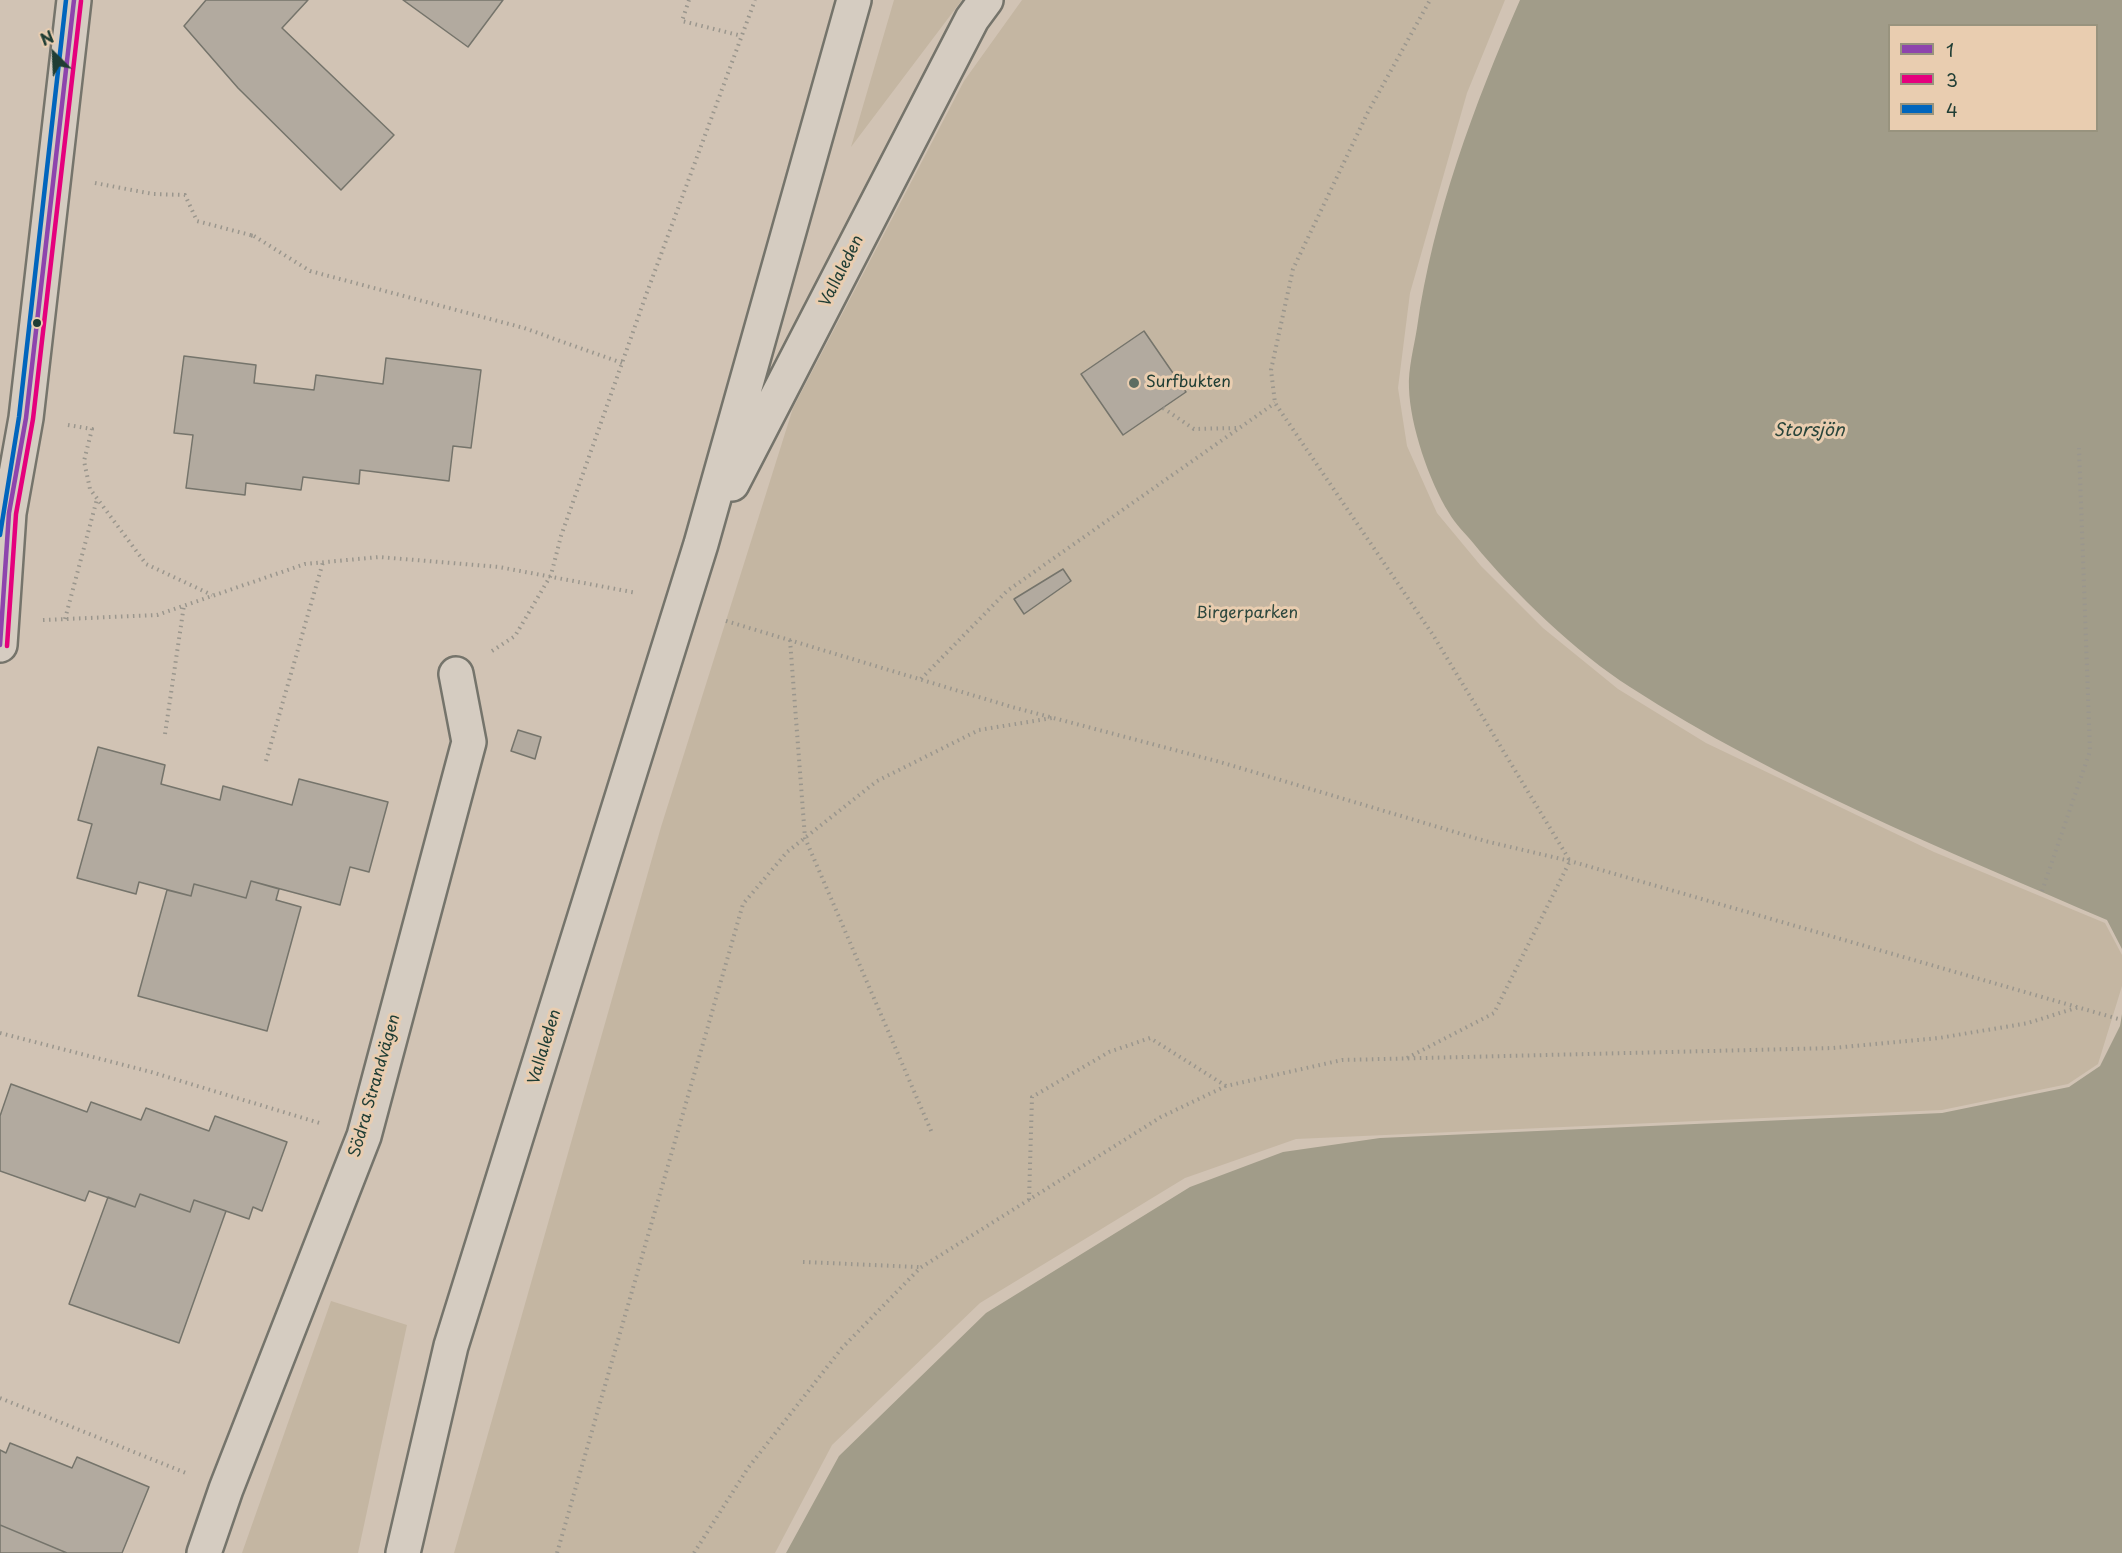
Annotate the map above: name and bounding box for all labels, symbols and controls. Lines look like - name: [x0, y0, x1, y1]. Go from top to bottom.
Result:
- north arrow: [24, 24, 84, 84]
- text: N: [36, 24, 57, 51]
- legend: [1888, 24, 2098, 132]
- text: 1: [1946, 36, 1954, 63]
- text: 3: [1946, 66, 1958, 93]
- text: 4: [1946, 96, 1958, 123]
- street label: Vallaleden: [816, 232, 868, 310]
- unlabelled marker: [31, 317, 43, 329]
- place label: Surfbukten: [1146, 373, 1231, 393]
- marker: Surfbukten: [1127, 376, 1141, 390]
- water label: Storsjön: [1774, 420, 1844, 442]
- park label: Birgerparken: [1196, 604, 1298, 624]
- street label: Vallaleden: [524, 1007, 566, 1087]
- street label: Södra Strandvägen: [345, 1012, 405, 1160]

